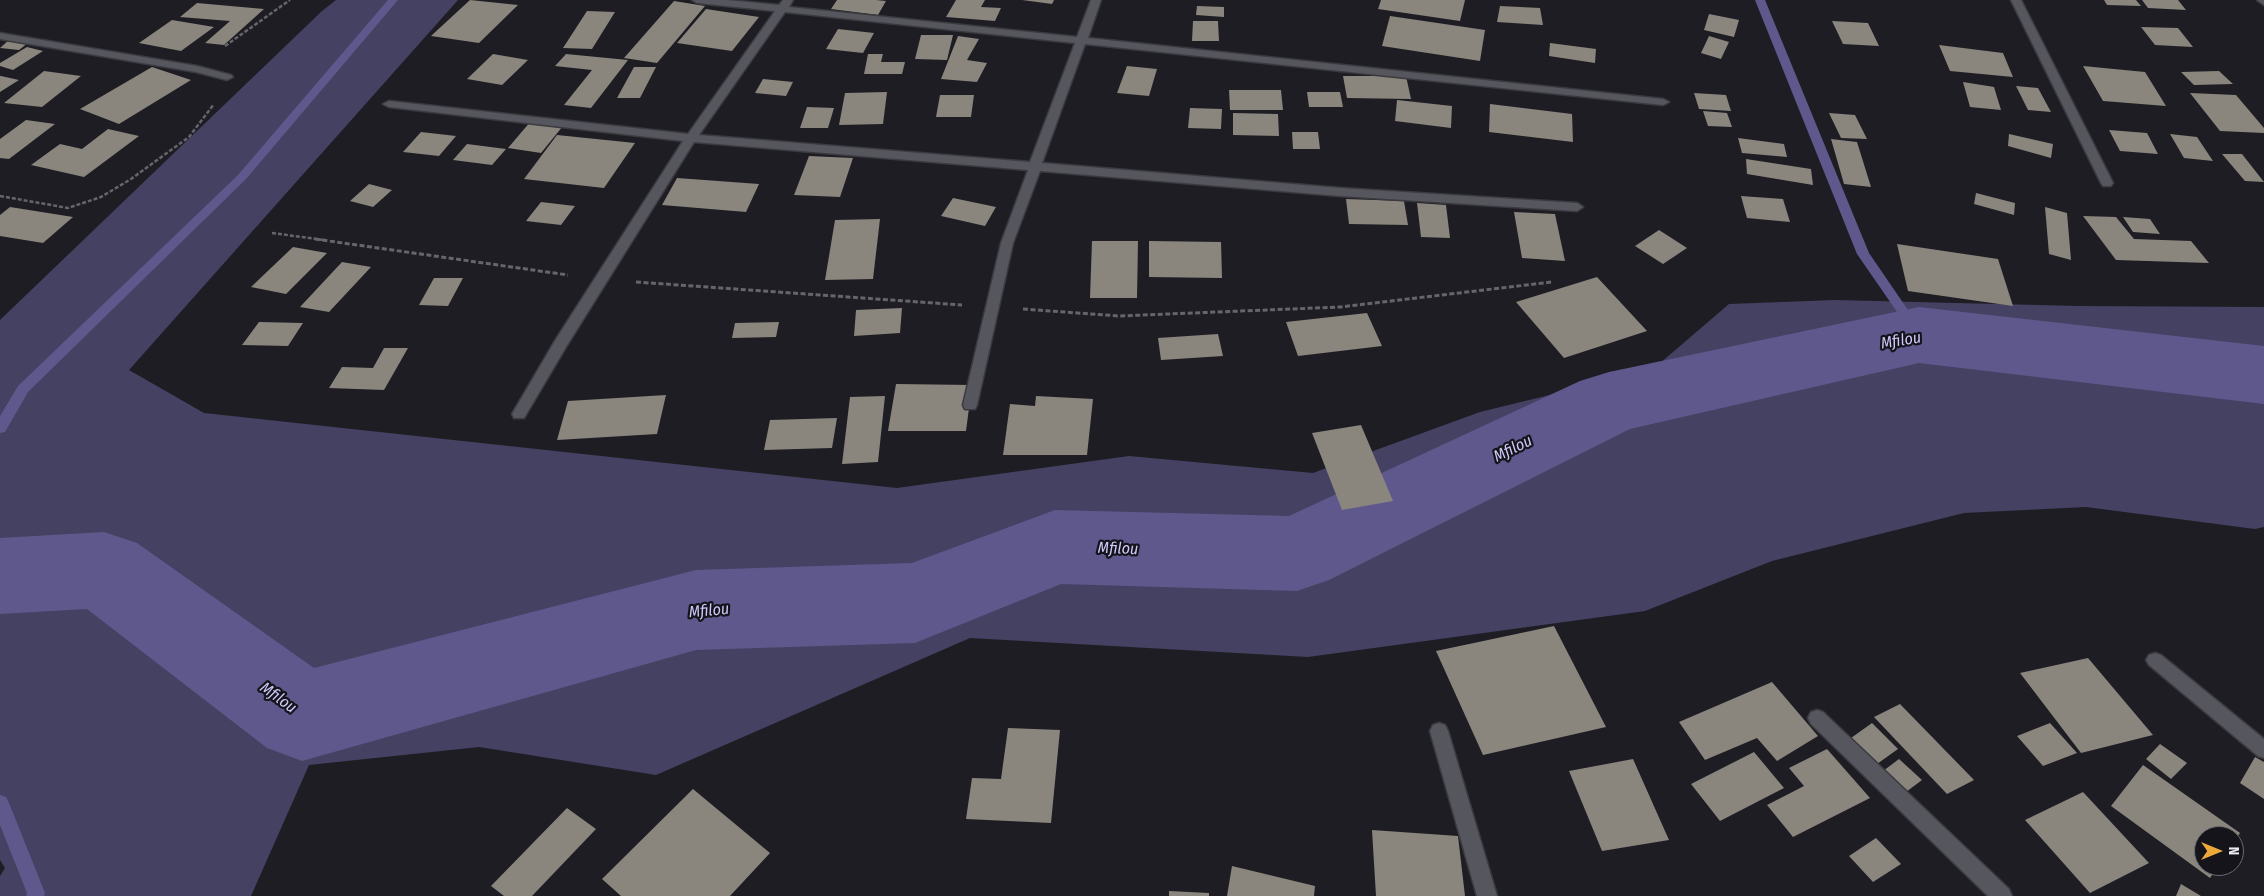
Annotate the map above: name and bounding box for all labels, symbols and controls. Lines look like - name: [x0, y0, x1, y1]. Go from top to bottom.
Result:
- water label: Mfilou: [1879, 328, 1923, 354]
- water label: Mfilou: [1491, 431, 1535, 467]
- water label: Mfilou: [1097, 539, 1139, 559]
- water label: Mfilou: [688, 600, 730, 622]
- water label: Mfilou: [256, 678, 300, 718]
- north arrow: [2194, 826, 2244, 876]
- text: N: [2225, 847, 2242, 855]

